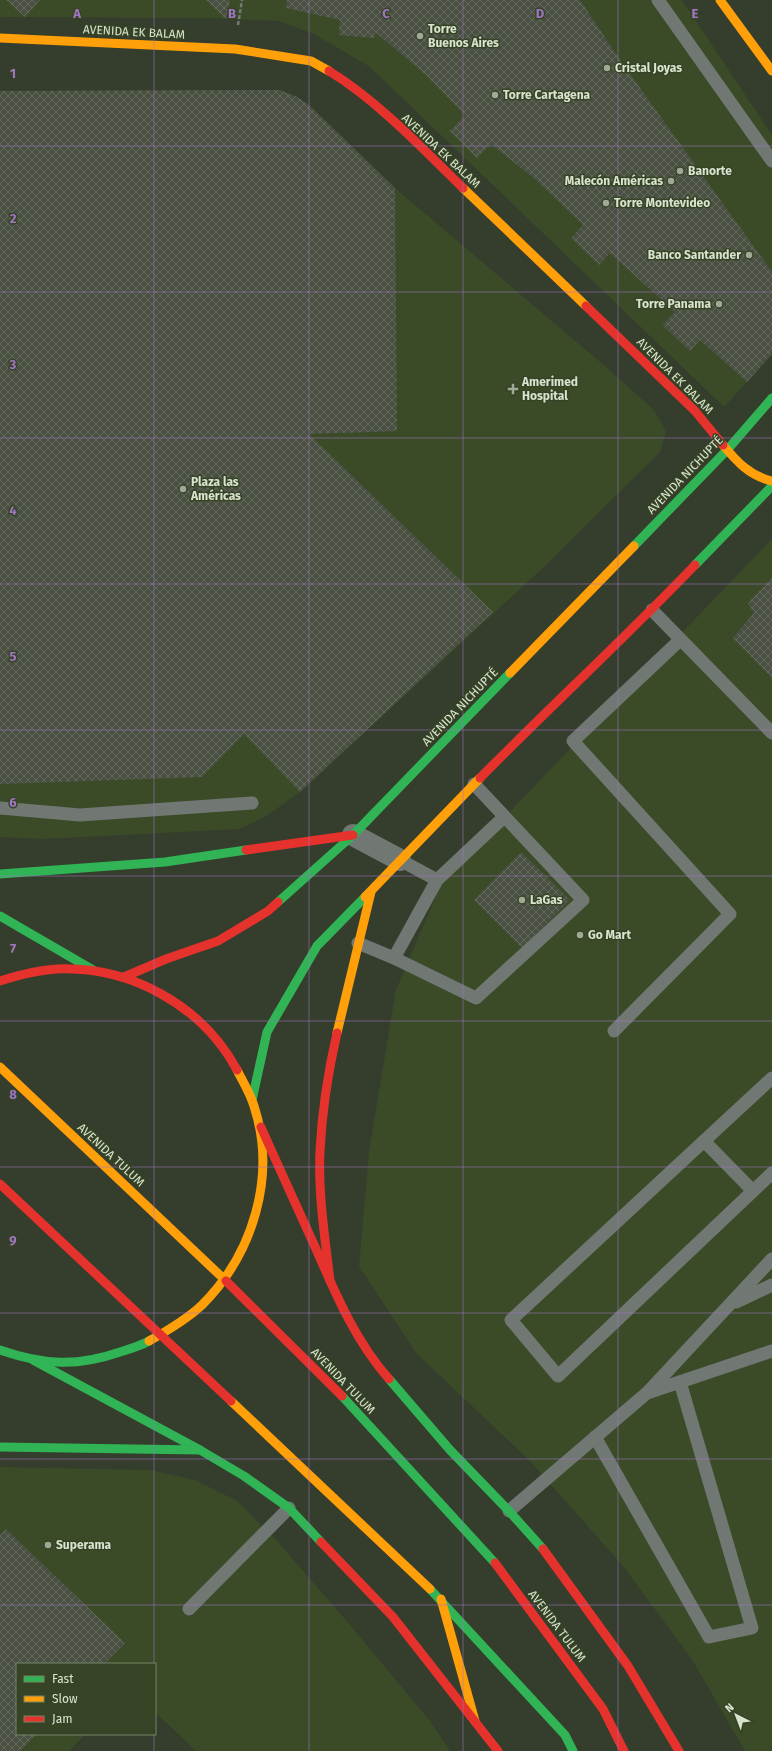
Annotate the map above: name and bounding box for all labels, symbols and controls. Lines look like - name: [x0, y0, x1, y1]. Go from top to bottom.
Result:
- text: A: [72, 6, 81, 21]
- text: B: [228, 6, 236, 21]
- text: C: [382, 6, 390, 21]
- text: D: [536, 6, 545, 21]
- text: E: [692, 6, 699, 21]
- street label: AVENIDA EK BALAM: [83, 22, 185, 42]
- place label: Torre Buenos Aires: [428, 22, 499, 50]
- marker: Torre Buenos Aires: [415, 31, 425, 41]
- place label: Cristal Joyas: [615, 61, 682, 75]
- marker: Cristal Joyas: [602, 63, 612, 73]
- text: 1: [10, 66, 16, 81]
- place label: Torre Cartagena: [503, 88, 591, 102]
- marker: Torre Cartagena: [490, 90, 500, 100]
- street label: AVENIDA EK BALAM: [399, 111, 483, 191]
- place label: Banorte: [688, 164, 732, 178]
- marker: Banorte: [675, 166, 685, 176]
- place label: Malecón Américas: [565, 174, 663, 188]
- marker: Malecón Américas: [666, 176, 676, 186]
- place label: Torre Montevideo: [614, 196, 710, 210]
- marker: Torre Montevideo: [601, 198, 611, 208]
- text: 2: [10, 211, 17, 226]
- place label: Banco Santander: [648, 248, 741, 262]
- marker: Banco Santander: [744, 250, 754, 260]
- place label: Torre Panama: [636, 297, 711, 311]
- marker: Torre Panama: [714, 299, 724, 309]
- street label: AVENIDA EK BALAM: [634, 335, 716, 417]
- text: 3: [9, 357, 17, 372]
- place label: Amerimed Hospital: [521, 375, 578, 403]
- marker: Amerimed Hospital: [507, 383, 519, 395]
- street label: AVENIDA NICHUPTÉ: [643, 432, 726, 517]
- place label: Plaza las Américas: [190, 475, 241, 503]
- marker: Plaza las Américas: [178, 484, 188, 494]
- text: 4: [9, 503, 17, 518]
- text: 5: [10, 649, 17, 664]
- street label: AVENIDA NICHUPTÉ: [418, 664, 501, 749]
- text: 6: [9, 795, 17, 810]
- place label: LaGas: [530, 893, 563, 907]
- marker: LaGas: [517, 895, 527, 905]
- place label: Go Mart: [588, 928, 631, 942]
- marker: Go Mart: [575, 930, 585, 940]
- text: 7: [10, 941, 16, 956]
- text: 8: [9, 1087, 17, 1102]
- street label: AVENIDA TULUM: [75, 1120, 147, 1190]
- text: 9: [9, 1233, 17, 1248]
- street label: AVENIDA TULUM: [308, 1345, 378, 1417]
- place label: Superama: [56, 1538, 112, 1552]
- marker: Superama: [43, 1540, 53, 1550]
- street label: AVENIDA TULUM: [525, 1587, 589, 1665]
- legend: [16, 1663, 156, 1735]
- text: Fast: [52, 1672, 74, 1686]
- text: Slow: [52, 1692, 78, 1706]
- north arrow: [716, 1695, 756, 1735]
- text: N: [723, 1701, 737, 1715]
- text: Jam: [52, 1712, 72, 1726]

